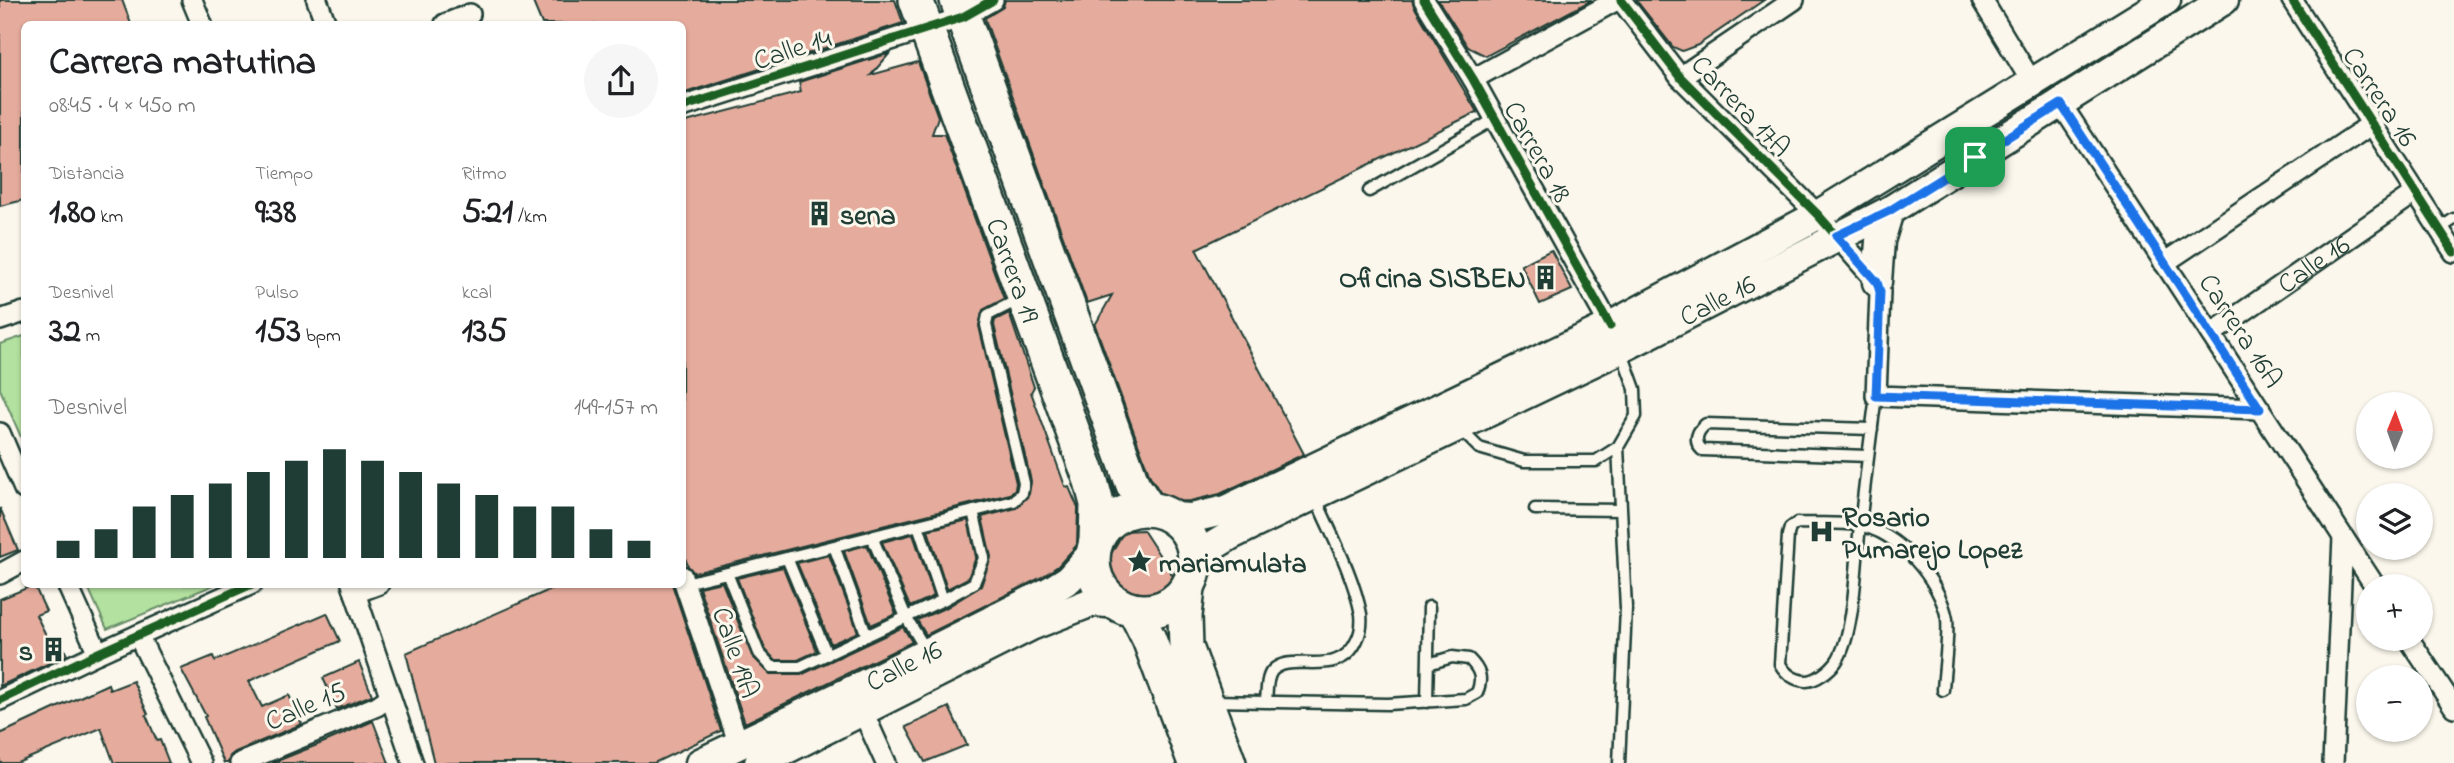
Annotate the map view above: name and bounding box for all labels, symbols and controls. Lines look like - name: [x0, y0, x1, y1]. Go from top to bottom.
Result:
- street label: Calle 14: [749, 19, 838, 83]
- text: Carrera matutina: [49, 36, 316, 92]
- street label: Carrera 16: [2330, 40, 2426, 156]
- button: share: [584, 44, 658, 118]
- street label: Carrera 17A: [1680, 47, 1799, 168]
- text: 08:45 · 4 × 450 m: [49, 90, 196, 123]
- street label: Carrera 18: [1491, 94, 1581, 211]
- pin: [1945, 127, 2005, 187]
- icon: arrive: [1956, 138, 1994, 176]
- text: Distancia: [49, 161, 124, 188]
- text: Tiempo: [255, 161, 313, 188]
- text: Ritmo: [462, 161, 507, 188]
- text: 1.80: [49, 188, 96, 239]
- text: 9:38: [255, 188, 296, 239]
- text: 5:21: [462, 188, 513, 239]
- place label: sena: [840, 197, 896, 238]
- building icon: sena: [806, 200, 834, 228]
- text: km: [96, 204, 123, 231]
- text: /km: [513, 204, 547, 231]
- street label: Carrera 19: [973, 213, 1049, 329]
- street label: Calle 16: [2270, 226, 2360, 306]
- place label: Oficina SISBEN: [1339, 260, 1526, 301]
- building icon: Oficina SISBEN: [1532, 263, 1560, 291]
- street label: Calle 16: [1673, 266, 1764, 339]
- street label: Carrera 16A: [2187, 266, 2292, 397]
- text: Desnivel: [49, 280, 114, 307]
- text: Pulso: [255, 280, 299, 307]
- text: kcal: [462, 280, 492, 307]
- text: 32: [49, 307, 81, 358]
- text: 153: [255, 307, 301, 358]
- text: 135: [462, 307, 507, 358]
- text: m: [81, 323, 100, 350]
- text: bpm: [301, 323, 341, 350]
- text: Desnivel: [49, 392, 127, 425]
- text: 149–157 m: [574, 392, 658, 425]
- north arrow: [2356, 392, 2432, 469]
- map controls: [2356, 392, 2433, 742]
- button: layers: [2356, 483, 2433, 560]
- place label: Rosario Pumarejo Lopez: [1842, 499, 2023, 572]
- hospital icon: Rosario Pumarejo Lopez: [1808, 518, 1836, 546]
- place label: mariamulata: [1159, 545, 1307, 586]
- place icon: mariamulata: [1125, 548, 1153, 576]
- button: +: [2356, 574, 2433, 651]
- street label: Calle 19A: [699, 602, 768, 704]
- street label: Calle 16: [860, 631, 950, 704]
- place label: s: [19, 633, 33, 674]
- building icon: s: [39, 636, 67, 664]
- button: −: [2356, 665, 2433, 742]
- street label: Calle 15: [260, 673, 353, 744]

